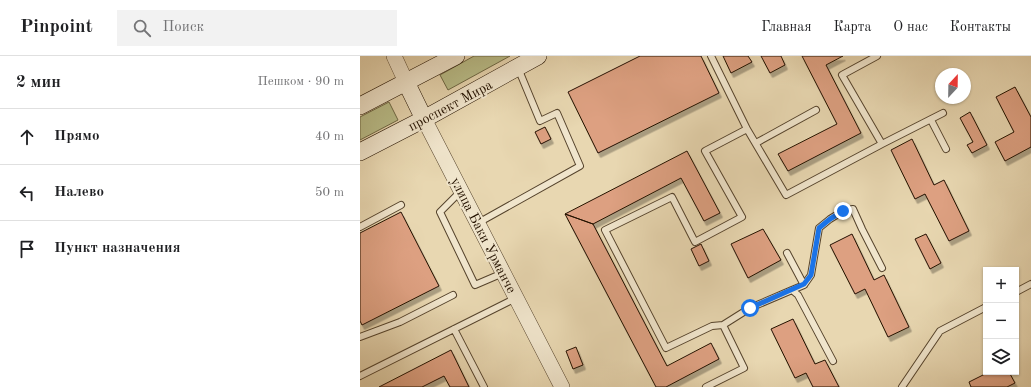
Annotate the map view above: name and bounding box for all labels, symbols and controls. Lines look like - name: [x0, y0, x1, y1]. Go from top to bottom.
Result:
- search box: [117, 10, 397, 46]
- icon: search: [131, 17, 153, 39]
- text: Pinpoint: [20, 18, 93, 37]
- text: Поиск: [163, 20, 204, 35]
- text: Главная: [761, 20, 811, 34]
- text: Карта: [833, 20, 871, 34]
- text: О нас: [893, 20, 928, 34]
- text: Контакты: [950, 20, 1011, 34]
- north arrow: [935, 68, 971, 104]
- text: 2 мин: [16, 74, 61, 91]
- text: Пешком · 90 m: [257, 75, 344, 88]
- street label: проспект Мира: [406, 78, 495, 134]
- icon: ahead: [16, 126, 38, 148]
- text: Прямо: [54, 129, 100, 144]
- text: 40 m: [315, 130, 344, 143]
- street label: улица Баки Урманче: [448, 175, 518, 296]
- icon: left: [16, 182, 38, 204]
- text: Налево: [54, 185, 104, 200]
- text: 50 m: [315, 186, 344, 199]
- route end: [834, 202, 852, 220]
- icon: arrive: [16, 238, 38, 260]
- text: Пункт назначения: [54, 241, 181, 256]
- map controls: [983, 267, 1019, 375]
- button: +: [983, 267, 1019, 303]
- route start: [741, 299, 759, 317]
- button: −: [983, 303, 1019, 339]
- button: layers: [983, 339, 1019, 375]

